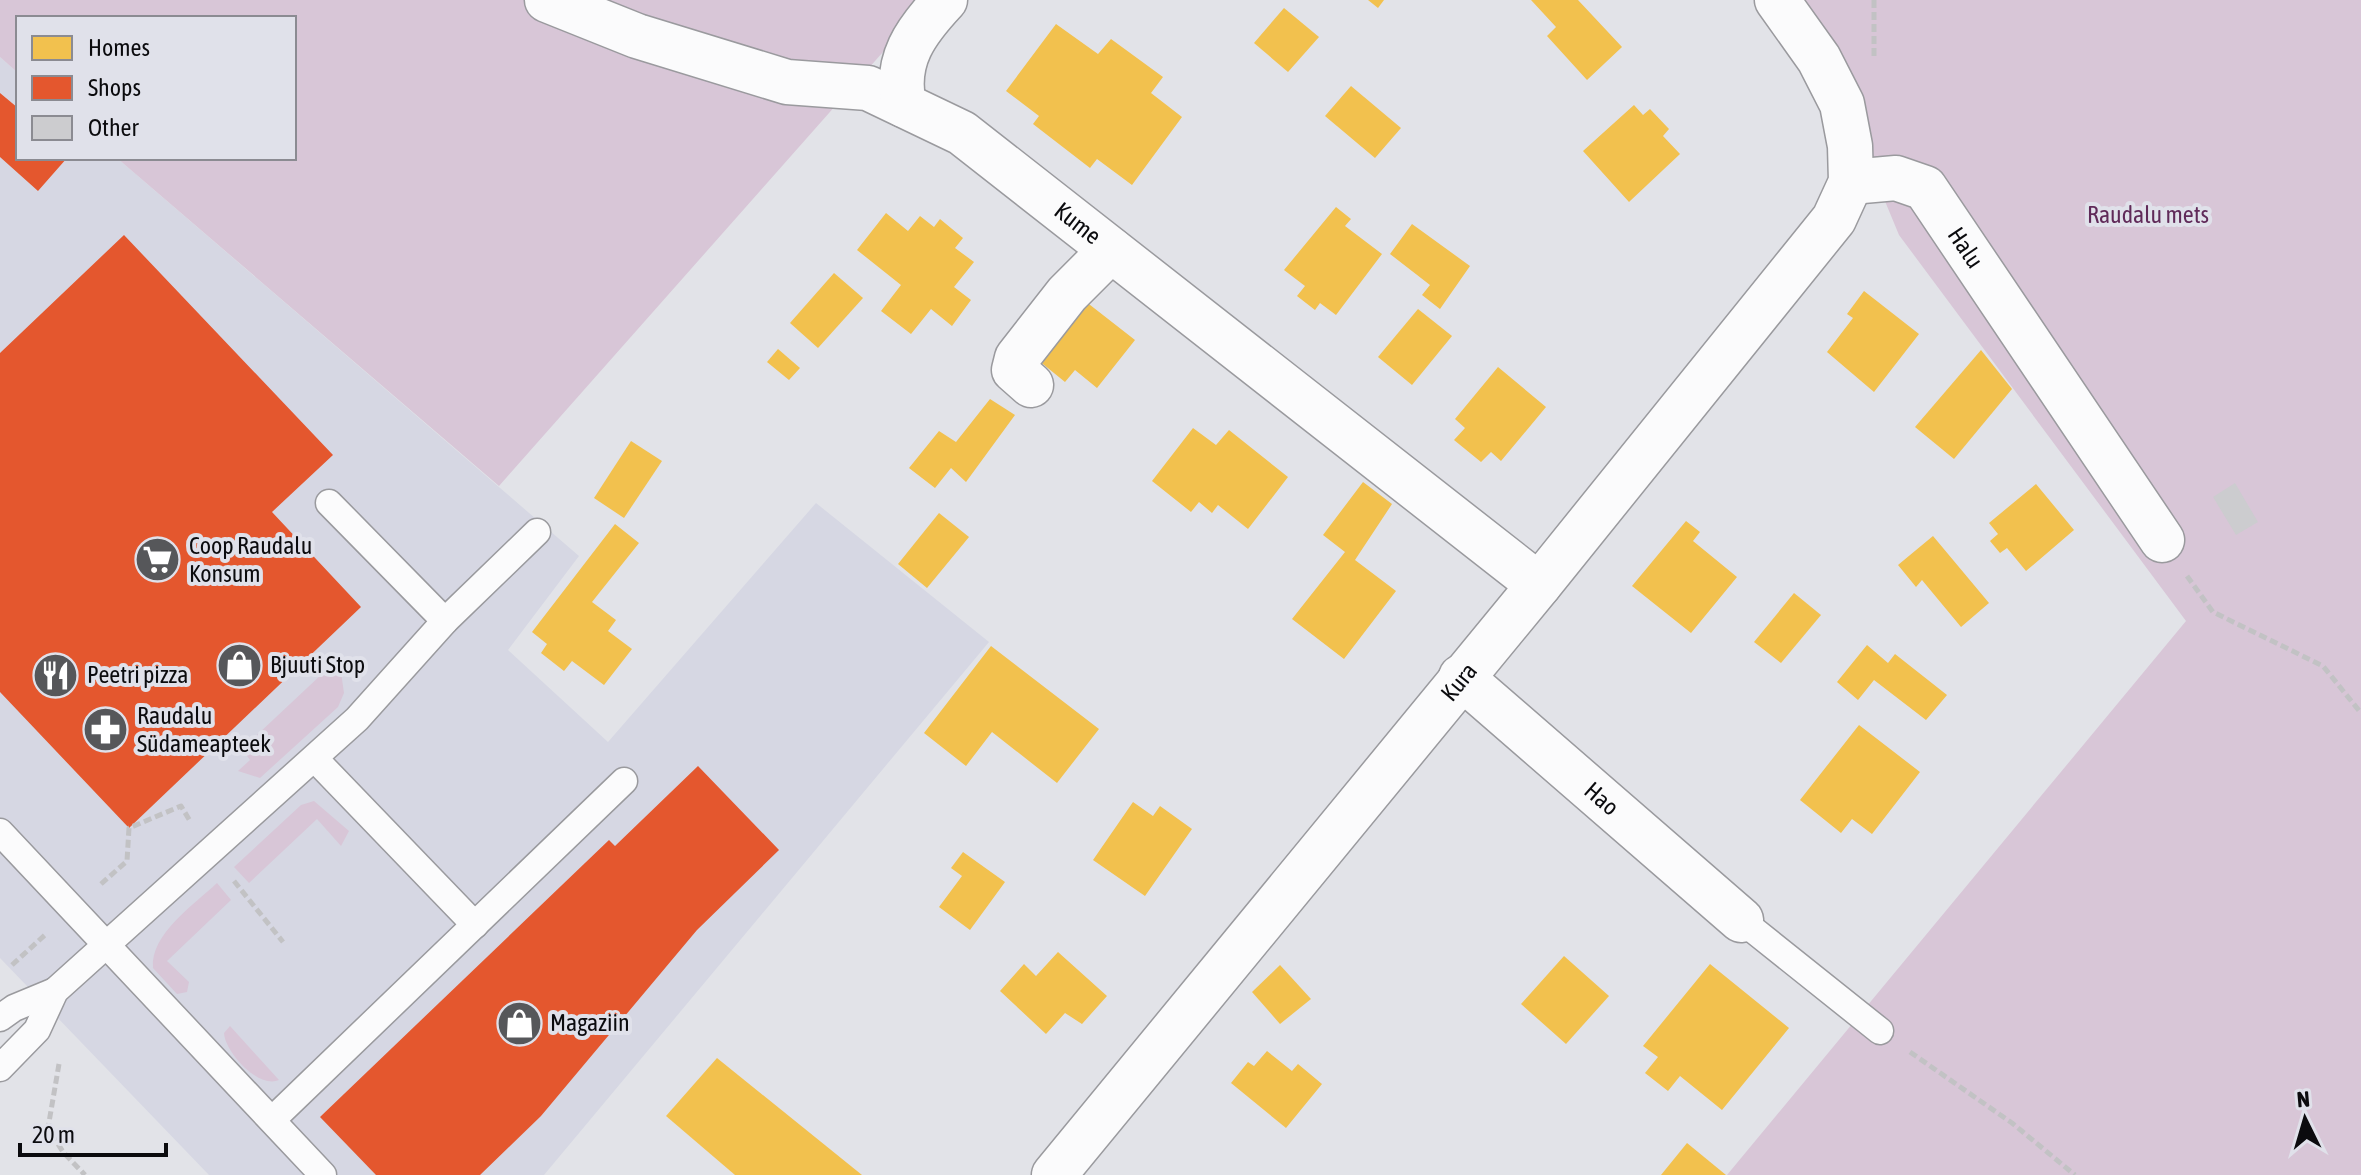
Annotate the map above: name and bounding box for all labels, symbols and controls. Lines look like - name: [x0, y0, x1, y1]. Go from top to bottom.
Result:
- legend: [16, 16, 296, 160]
- text: Homes: [88, 34, 150, 61]
- text: Shops: [88, 74, 141, 101]
- text: Other: [88, 114, 139, 141]
- street label: Kume: [1049, 197, 1106, 250]
- park label: Raudalu mets: [2087, 201, 2209, 228]
- street label: Halu: [1942, 222, 1989, 273]
- place label: Coop Raudalu Konsum: [189, 532, 312, 587]
- supermarket icon: Coop Raudalu Konsum: [134, 536, 182, 584]
- shop icon: Bjuuti Stop: [215, 641, 263, 689]
- restaurant icon: Peetri pizza: [32, 651, 80, 699]
- place label: Bjuuti Stop: [270, 651, 365, 678]
- street label: Kura: [1435, 657, 1482, 706]
- place label: Peetri pizza: [87, 661, 188, 688]
- place label: Raudalu Südameapteek: [137, 702, 271, 757]
- pharmacy icon: Raudalu Südameapteek: [82, 706, 130, 754]
- street label: Hao: [1579, 776, 1624, 821]
- shop icon: Magaziin: [495, 999, 543, 1047]
- place label: Magaziin: [550, 1009, 630, 1036]
- north arrow: [2265, 1079, 2345, 1159]
- text: N: [2296, 1086, 2311, 1113]
- scale bar: [20, 1107, 166, 1157]
- text: 20 m: [32, 1121, 75, 1148]

